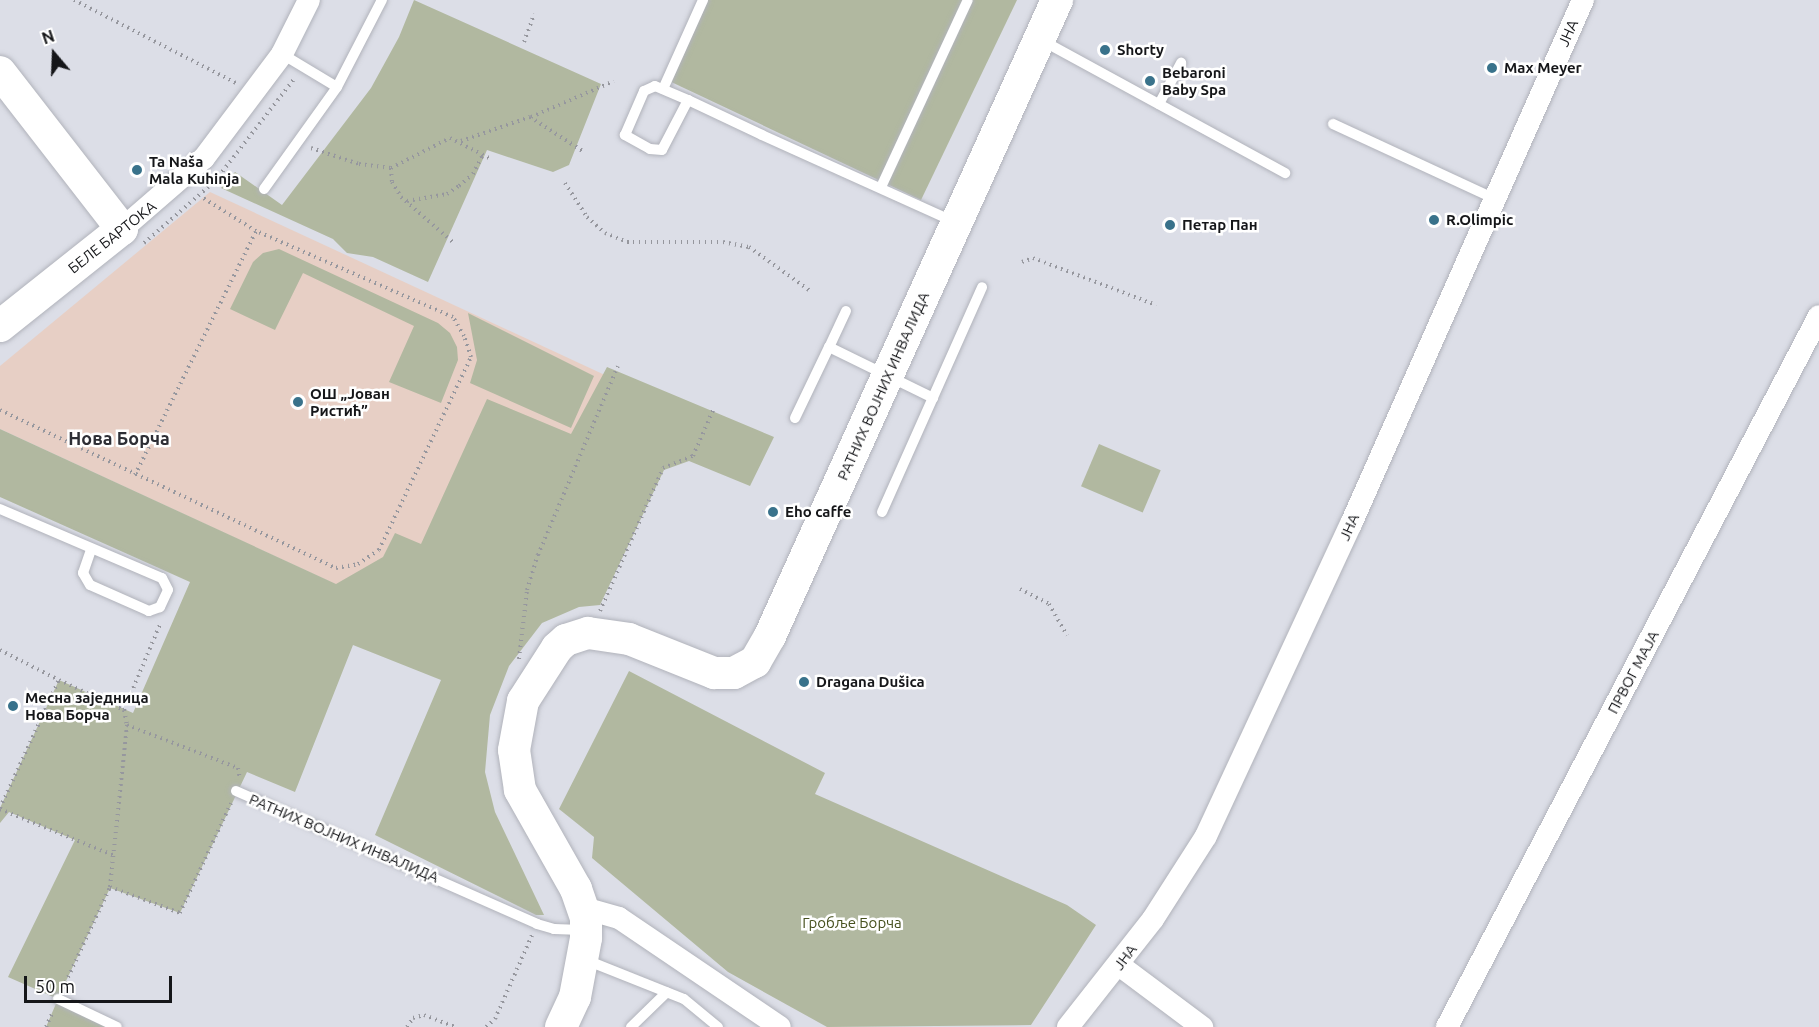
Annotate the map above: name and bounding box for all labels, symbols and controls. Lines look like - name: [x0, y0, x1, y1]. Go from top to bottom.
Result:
- street label: ЈНА: [1554, 17, 1582, 49]
- north arrow: [24, 24, 84, 84]
- text: N: [40, 27, 57, 47]
- place label: Shorty: [1117, 41, 1164, 59]
- marker: Shorty: [1098, 43, 1112, 57]
- place label: Max Meyer: [1504, 59, 1582, 77]
- marker: Max Meyer: [1485, 61, 1499, 75]
- place label: Bebaroni Baby Spa: [1162, 63, 1226, 98]
- marker: Bebaroni Baby Spa: [1143, 74, 1157, 88]
- place label: Ta Naša Mala Kuhinja: [149, 152, 239, 187]
- marker: Ta Naša Mala Kuhinja: [130, 163, 144, 177]
- street label: БЕЛЕ БАРТОКА: [64, 197, 160, 277]
- place label: R.Olimpic: [1446, 211, 1513, 229]
- marker: R.Olimpic: [1427, 213, 1441, 227]
- place label: Петар Пан: [1182, 216, 1258, 234]
- marker: Петар Пан: [1163, 218, 1177, 232]
- street label: РАТНИХ ВОЈНИХ ИНВАЛИДА: [833, 289, 933, 483]
- place label: ОШ „Јован Ристић”: [310, 384, 390, 419]
- marker: ОШ „Јован Ристић”: [291, 395, 305, 409]
- district label: Нова Борча: [68, 427, 170, 449]
- place label: Eho caffe: [785, 503, 851, 521]
- marker: Eho caffe: [766, 505, 780, 519]
- street label: ЈНА: [1335, 511, 1363, 543]
- street label: ПРВОГ МАЈА: [1604, 627, 1662, 717]
- place label: Dragana Dušica: [816, 673, 925, 691]
- marker: Dragana Dušica: [797, 675, 811, 689]
- place label: Месна заједница Нова Борча: [25, 688, 149, 723]
- marker: Месна заједница Нова Борча: [6, 699, 20, 713]
- street label: РАТНИХ ВОЈНИХ ИНВАЛИДА: [247, 790, 441, 886]
- park label: Гробље Борча: [802, 914, 902, 932]
- street label: ЈНА: [1110, 941, 1140, 973]
- scale bar: [27, 964, 176, 1002]
- text: 50 m: [35, 976, 75, 996]

